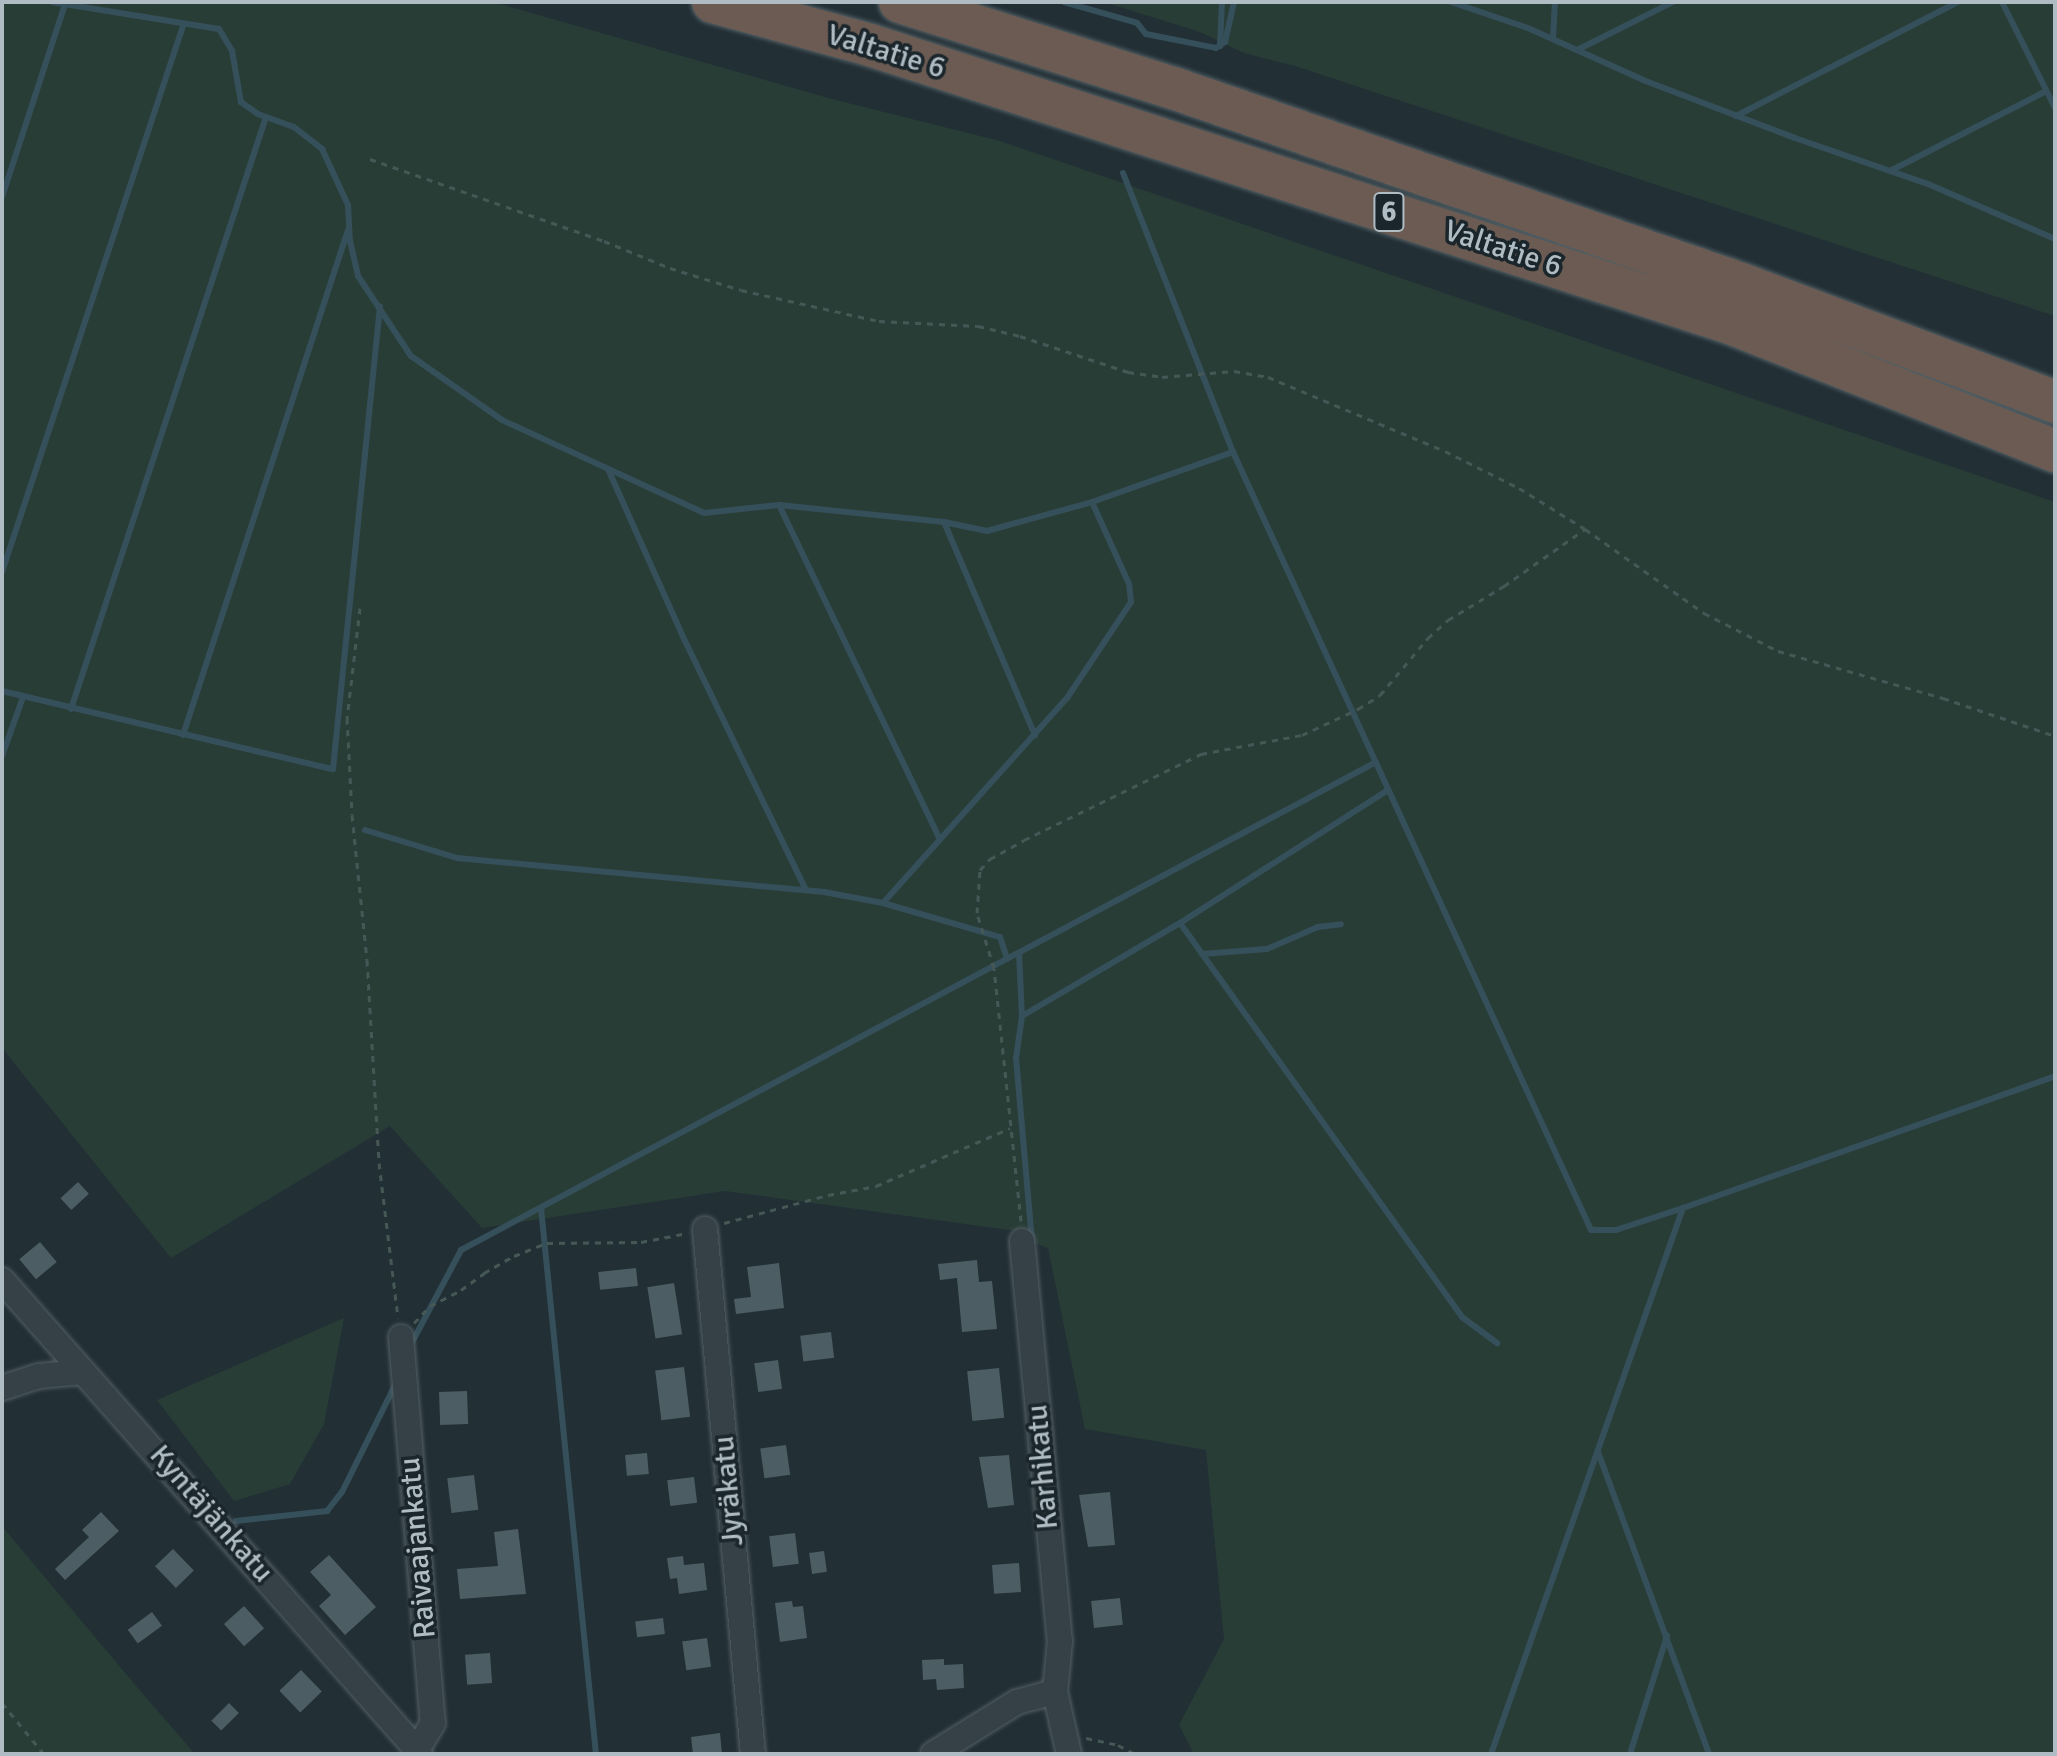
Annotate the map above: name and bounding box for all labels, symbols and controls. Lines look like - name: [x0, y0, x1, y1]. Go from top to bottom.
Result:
- street label: Valtatie 6: [823, 17, 949, 87]
- road number: 6: [1373, 188, 1405, 236]
- street label: Valtatie 6: [1440, 213, 1566, 285]
- street label: Karhikatu: [1020, 1403, 1066, 1531]
- street label: Jyräkatu: [706, 1434, 752, 1548]
- street label: Kyntäjänkatu: [142, 1438, 280, 1590]
- street label: Raivaajankatu: [392, 1456, 444, 1640]

